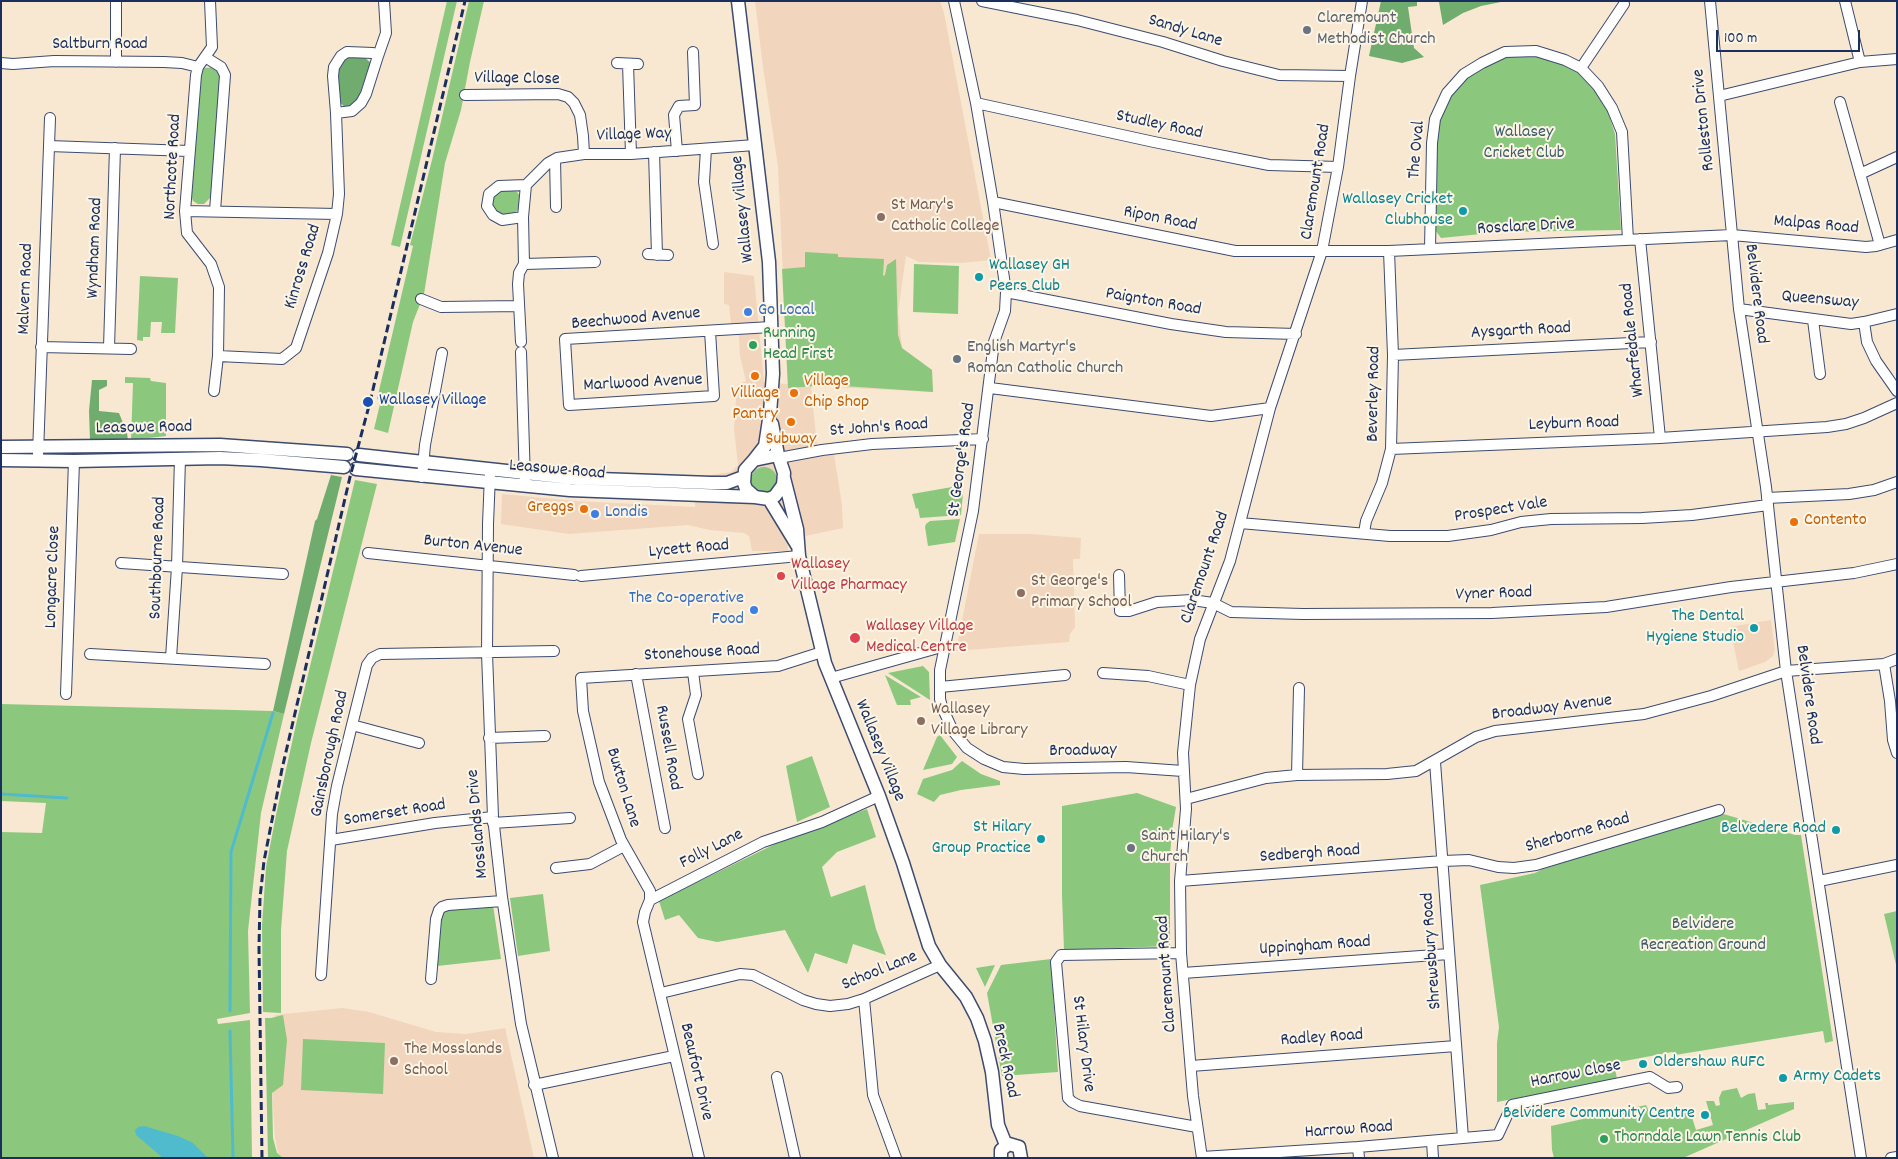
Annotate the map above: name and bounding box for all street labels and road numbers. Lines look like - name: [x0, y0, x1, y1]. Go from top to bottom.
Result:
- street label: Sandy Lane: [1145, 10, 1225, 54]
- street label: Saltburn Road: [52, 35, 148, 57]
- street label: Village Close: [474, 68, 560, 92]
- street label: Rolleston Drive: [1689, 68, 1721, 172]
- street label: Studley Road: [1114, 106, 1204, 146]
- street label: Northcote Road: [160, 113, 188, 221]
- street label: The Oval: [1405, 120, 1431, 180]
- street label: Claremount Road: [1297, 122, 1337, 242]
- street label: Village Way: [596, 124, 672, 148]
- street label: Wallasey Village: [728, 154, 760, 264]
- street label: Wyndham Road: [83, 197, 109, 299]
- street label: Ripon Road: [1121, 202, 1199, 238]
- street label: Malpas Road: [1773, 212, 1859, 240]
- street label: Rosclare Drive: [1477, 215, 1575, 241]
- street label: Kinross Road: [281, 222, 327, 312]
- street label: Malvern Road: [15, 243, 39, 335]
- street label: Belvidere Road: [1738, 243, 1772, 345]
- street label: Wharfedale Road: [1617, 282, 1651, 398]
- street label: Paignton Road: [1103, 284, 1203, 322]
- street label: Queensway: [1781, 287, 1859, 315]
- street label: Beechwood Avenue: [571, 304, 701, 336]
- street label: Aysgarth Road: [1470, 319, 1572, 345]
- street label: Beverley Road: [1363, 346, 1387, 442]
- street label: Marlwood Avenue: [583, 370, 703, 398]
- street label: St George's Road: [944, 402, 982, 518]
- street label: Leyburn Road: [1528, 413, 1620, 437]
- street label: St John's Road: [829, 415, 929, 443]
- street label: Leasowe Road: [96, 417, 192, 441]
- street label: Leasowe Road: [508, 456, 606, 486]
- street label: Prospect Vale: [1453, 493, 1549, 529]
- street label: Southbourne Road: [146, 496, 172, 620]
- street label: Claremount Road: [1177, 509, 1235, 627]
- street label: Longacre Close: [41, 525, 67, 629]
- street label: Burton Avenue: [422, 531, 524, 563]
- street label: Lycett Road: [648, 536, 730, 564]
- street label: Vyner Road: [1455, 583, 1533, 607]
- street label: Stonehouse Road: [643, 640, 761, 668]
- street label: Belvidere Road: [1789, 644, 1825, 746]
- street label: Gainsborough Road: [307, 689, 355, 819]
- street label: Broadway Avenue: [1491, 691, 1613, 727]
- street label: Wallasey Village: [849, 697, 909, 805]
- street label: Russell Road: [649, 704, 685, 792]
- street label: Broadway: [1049, 741, 1117, 763]
- street label: Buxton Lane: [600, 746, 644, 830]
- street label: Mosslands Drive: [463, 768, 495, 880]
- street label: Somerset Road: [343, 795, 447, 833]
- street label: Sherborne Road: [1523, 809, 1633, 859]
- street label: Folly Lane: [677, 825, 747, 875]
- street label: Sedbergh Road: [1259, 841, 1361, 869]
- street label: Shrewsbury Road: [1418, 892, 1448, 1010]
- street label: Claremount Road: [1153, 915, 1183, 1033]
- street label: Uppingham Road: [1259, 932, 1371, 962]
- street label: School Lane: [839, 947, 921, 997]
- street label: St Hilary Drive: [1065, 995, 1099, 1093]
- street label: Beaufort Drive: [673, 1021, 717, 1123]
- street label: Breck Road: [986, 1022, 1022, 1100]
- street label: Radley Road: [1280, 1025, 1364, 1053]
- street label: Harrow Close: [1529, 1056, 1623, 1094]
- street label: Harrow Road: [1304, 1117, 1394, 1145]

